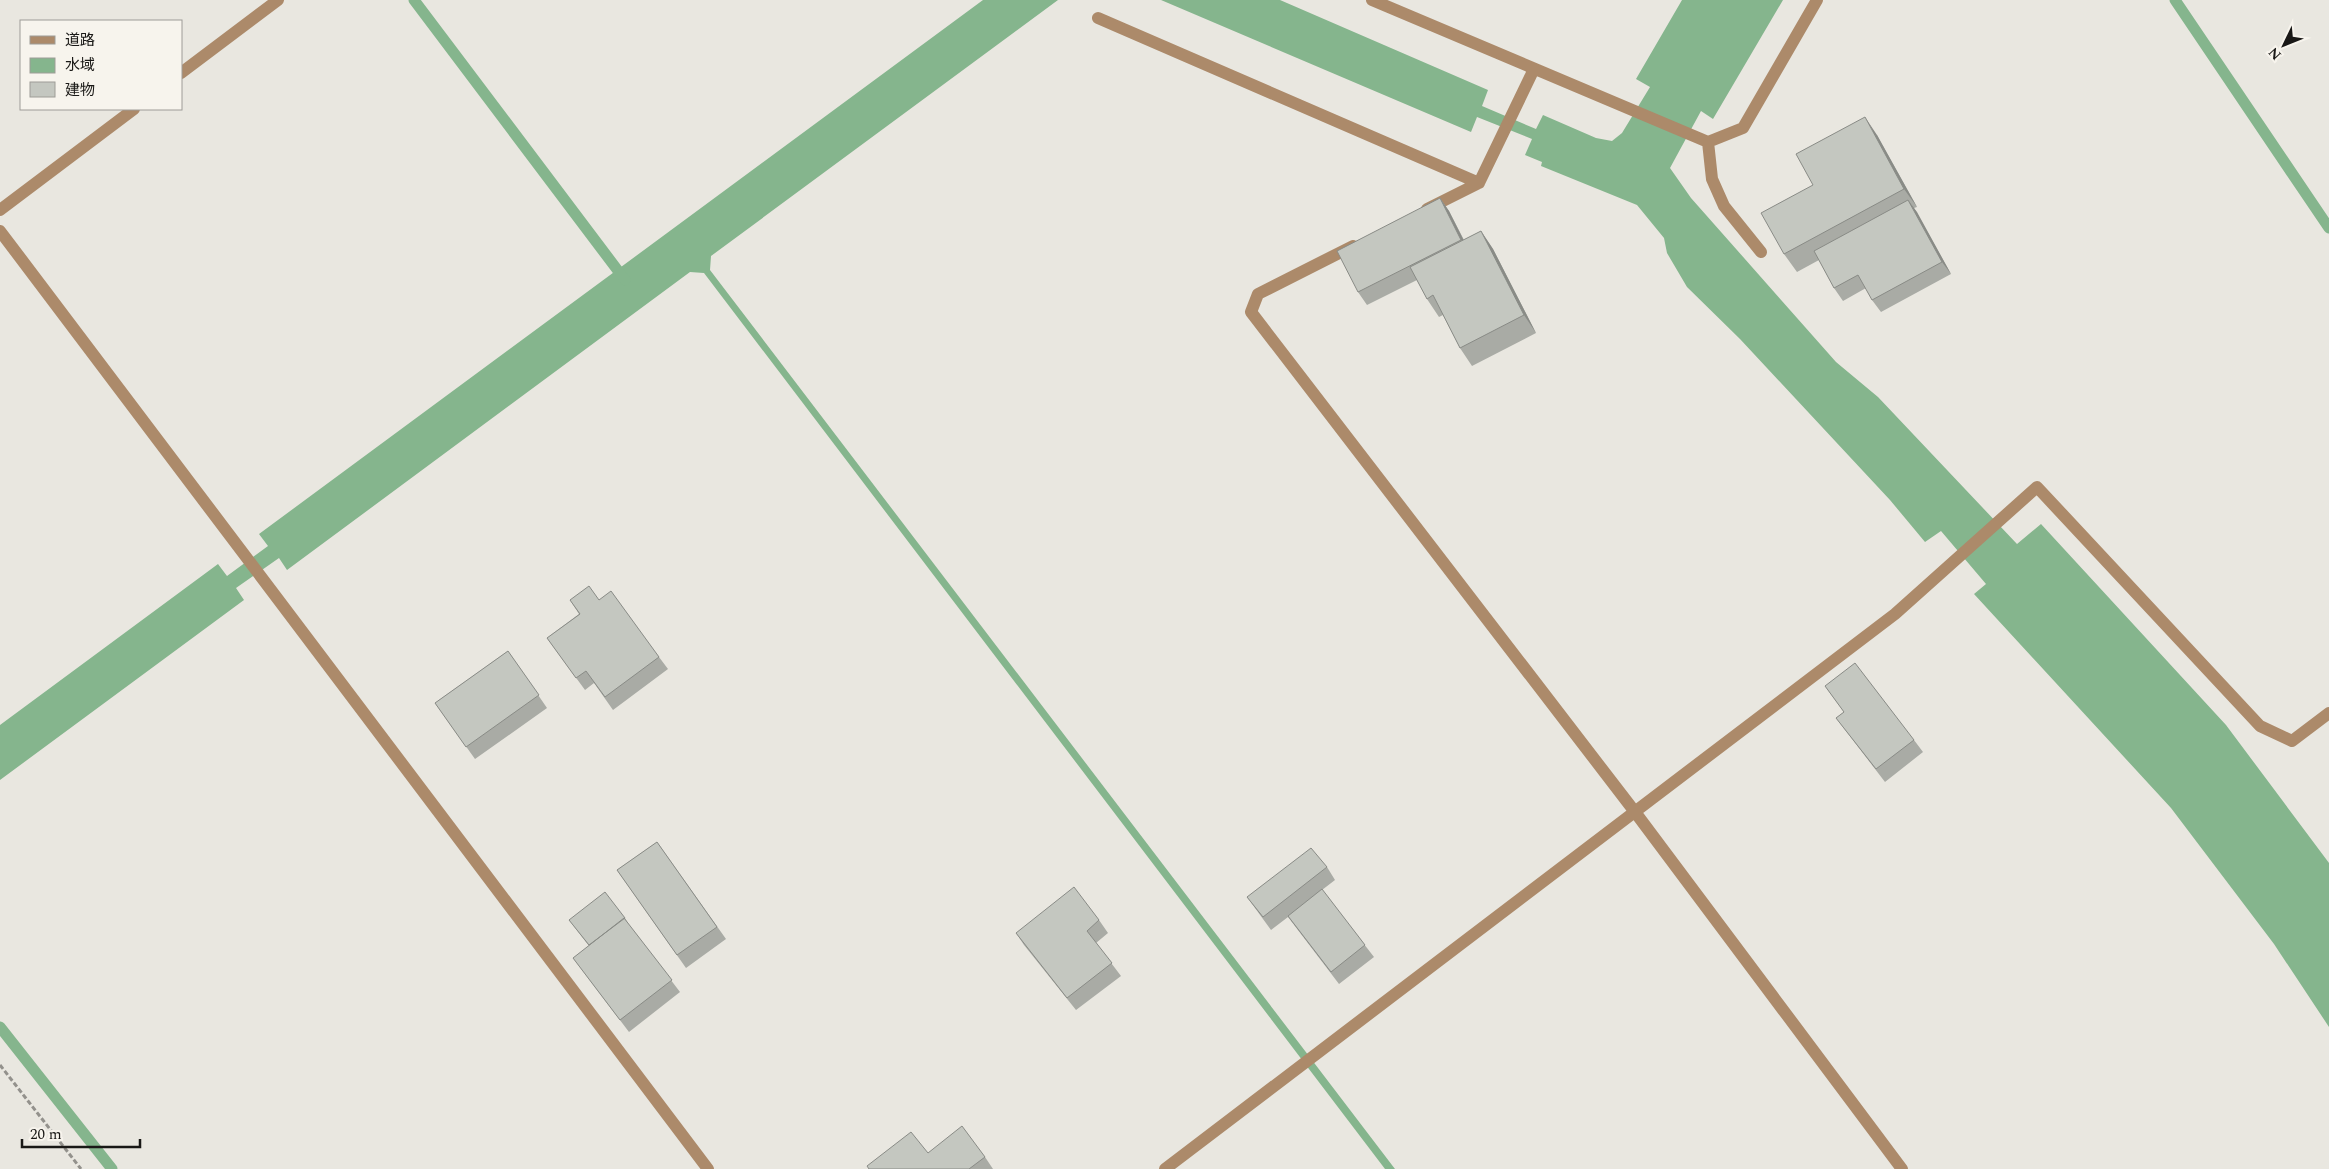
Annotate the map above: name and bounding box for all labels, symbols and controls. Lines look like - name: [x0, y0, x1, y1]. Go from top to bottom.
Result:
- legend: [20, 20, 182, 110]
- north arrow: [2259, 20, 2309, 70]
- text: 道路: [65, 29, 95, 52]
- text: N: [2263, 42, 2286, 65]
- text: 水域: [65, 54, 95, 77]
- text: 建物: [65, 79, 95, 102]
- scale bar: [22, 1116, 140, 1148]
- text: 20 m: [30, 1123, 62, 1146]

